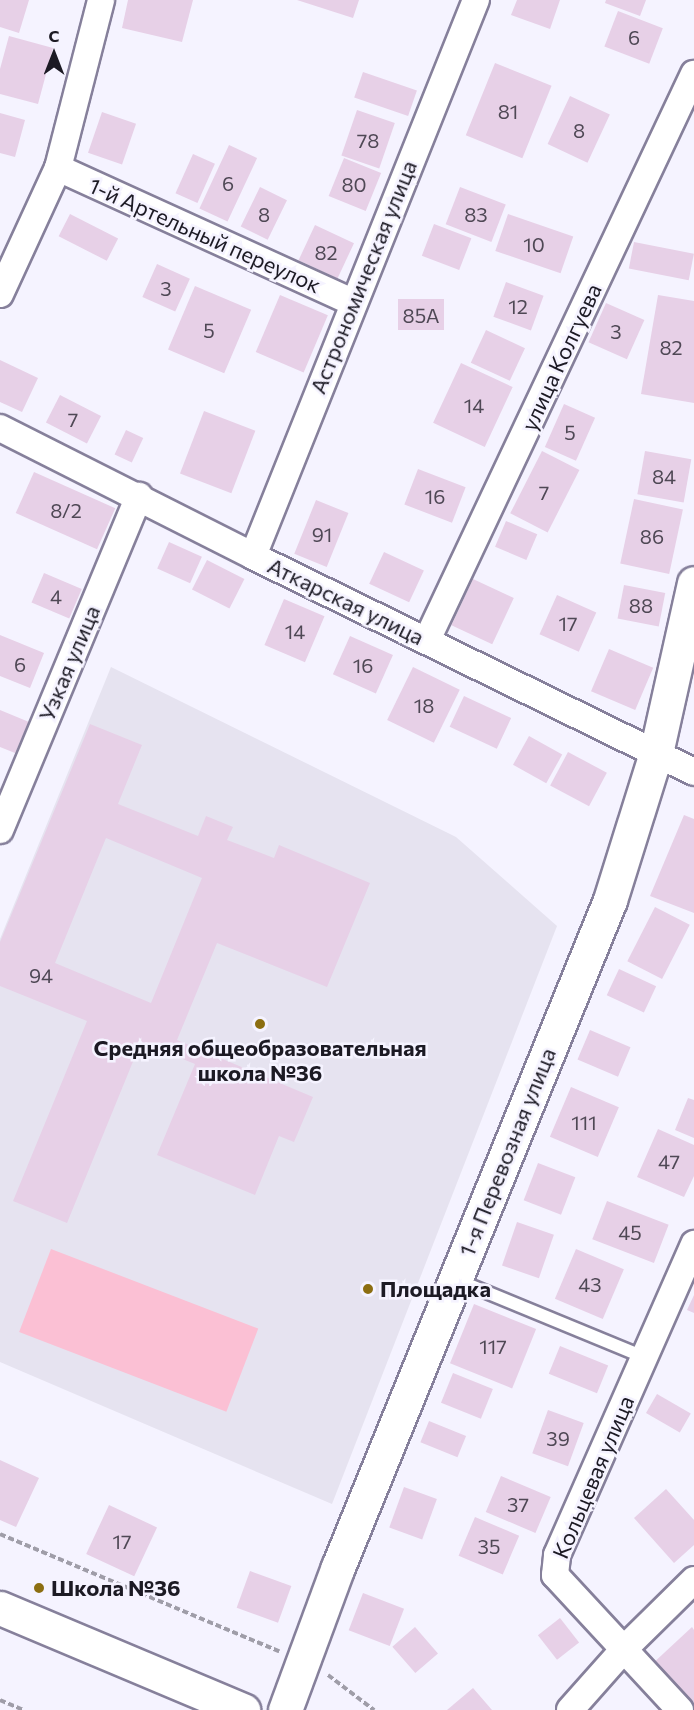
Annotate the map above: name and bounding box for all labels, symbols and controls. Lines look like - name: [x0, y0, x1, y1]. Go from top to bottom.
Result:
- north arrow: [24, 24, 84, 84]
- house number: 6: [628, 25, 640, 49]
- text: С: [49, 26, 59, 45]
- house number: 81: [498, 99, 518, 123]
- house number: 8: [573, 118, 585, 142]
- house number: 78: [357, 128, 379, 152]
- street label: Астрономическая улица: [304, 157, 422, 397]
- house number: 6: [222, 171, 234, 195]
- street label: 1-й Артельный переулок: [85, 172, 325, 298]
- house number: 80: [341, 172, 367, 196]
- house number: 8: [258, 202, 270, 226]
- house number: 83: [464, 202, 488, 226]
- house number: 10: [523, 232, 545, 256]
- house number: 82: [314, 240, 338, 264]
- house number: 3: [160, 276, 172, 300]
- street label: улица Колгуева: [515, 279, 607, 435]
- house number: 12: [508, 294, 528, 318]
- house number: 85А: [403, 303, 439, 327]
- house number: 5: [203, 318, 215, 342]
- house number: 3: [610, 319, 622, 343]
- house number: 82: [659, 335, 683, 359]
- house number: 14: [464, 393, 484, 417]
- house number: 7: [68, 407, 78, 431]
- house number: 5: [564, 420, 576, 444]
- house number: 84: [652, 464, 676, 488]
- house number: 7: [539, 480, 549, 504]
- house number: 16: [425, 484, 445, 508]
- house number: 8/2: [50, 498, 82, 522]
- house number: 91: [312, 522, 332, 546]
- house number: 86: [640, 524, 664, 548]
- street label: Аткарская улица: [264, 552, 428, 650]
- house number: 4: [50, 584, 62, 608]
- house number: 88: [629, 593, 653, 617]
- street label: Узкая улица: [33, 601, 105, 725]
- house number: 17: [558, 611, 578, 635]
- house number: 14: [285, 619, 305, 643]
- house number: 6: [14, 652, 26, 676]
- house number: 16: [353, 653, 373, 677]
- house number: 18: [414, 693, 434, 717]
- house number: 94: [29, 963, 53, 987]
- marker: Средняя общеобразовательная школа №36: [253, 1017, 267, 1031]
- place label: Средняя общеобразовательная школа №36: [93, 1034, 427, 1086]
- street label: 1-я Перевозная улица: [453, 1044, 561, 1260]
- house number: 111: [571, 1110, 597, 1134]
- house number: 47: [658, 1149, 680, 1173]
- house number: 45: [618, 1220, 642, 1244]
- house number: 43: [578, 1272, 602, 1296]
- place label: Площадка: [380, 1276, 491, 1302]
- marker: Площадка: [361, 1282, 375, 1296]
- house number: 117: [479, 1334, 507, 1358]
- street label: Кольцевая улица: [547, 1392, 639, 1562]
- house number: 39: [546, 1426, 570, 1450]
- house number: 37: [507, 1492, 529, 1516]
- house number: 17: [112, 1529, 132, 1553]
- house number: 35: [478, 1534, 500, 1558]
- place label: Школа №36: [51, 1575, 181, 1601]
- marker: Школа №36: [32, 1581, 46, 1595]

